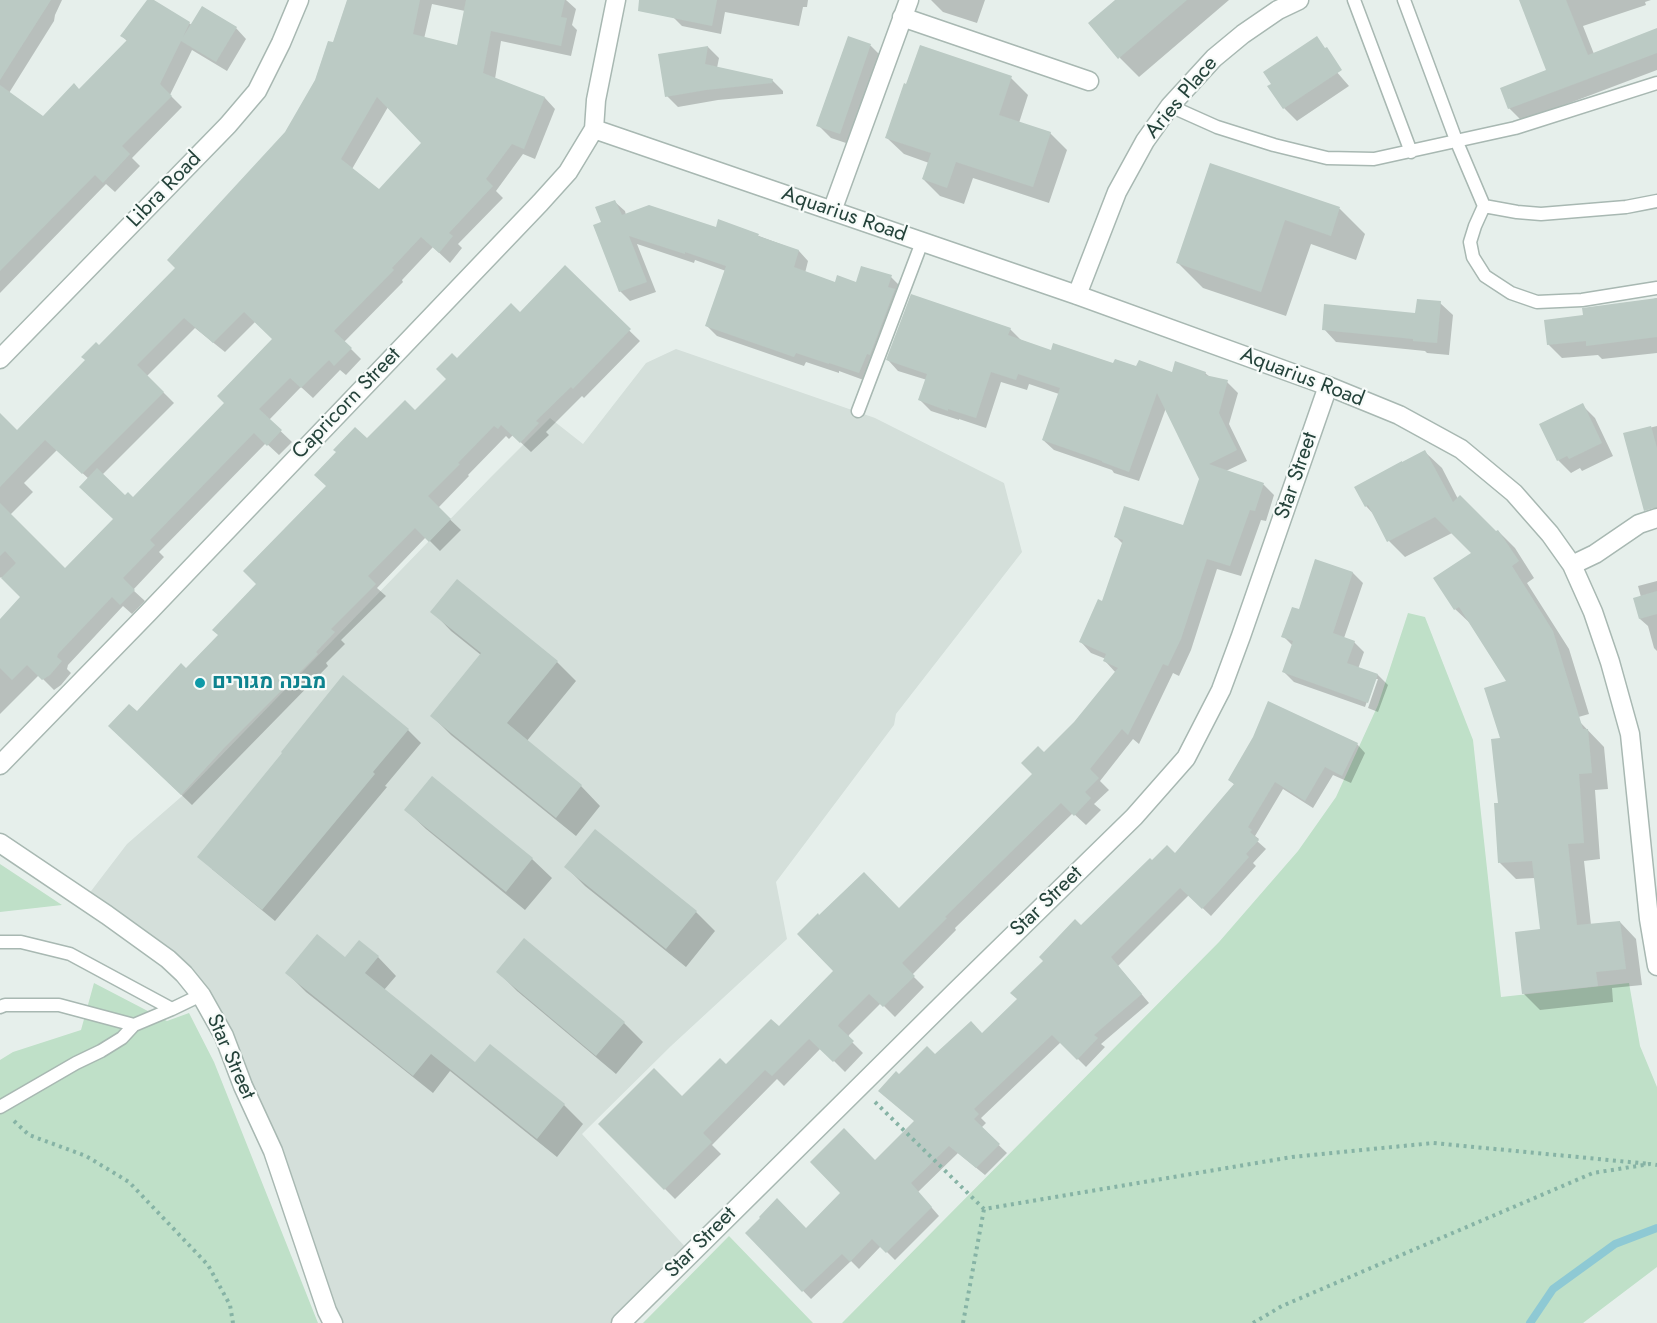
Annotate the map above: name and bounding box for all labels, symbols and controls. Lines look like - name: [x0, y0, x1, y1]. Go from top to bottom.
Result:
- street label: Aries Place: [1140, 52, 1224, 144]
- street label: Libra Road: [123, 147, 207, 233]
- street label: Aquarius Road: [778, 182, 910, 248]
- street label: Capricorn Street: [287, 343, 407, 465]
- street label: Aquarius Road: [1236, 343, 1368, 413]
- street label: Star Street: [1270, 429, 1324, 523]
- place label: מבנה מגורים: [212, 670, 326, 696]
- marker: מבנה מגורים: [193, 676, 207, 690]
- street label: Star Street: [1006, 862, 1088, 942]
- street label: Star Street: [200, 1011, 260, 1103]
- street label: Star Street: [660, 1202, 742, 1284]

